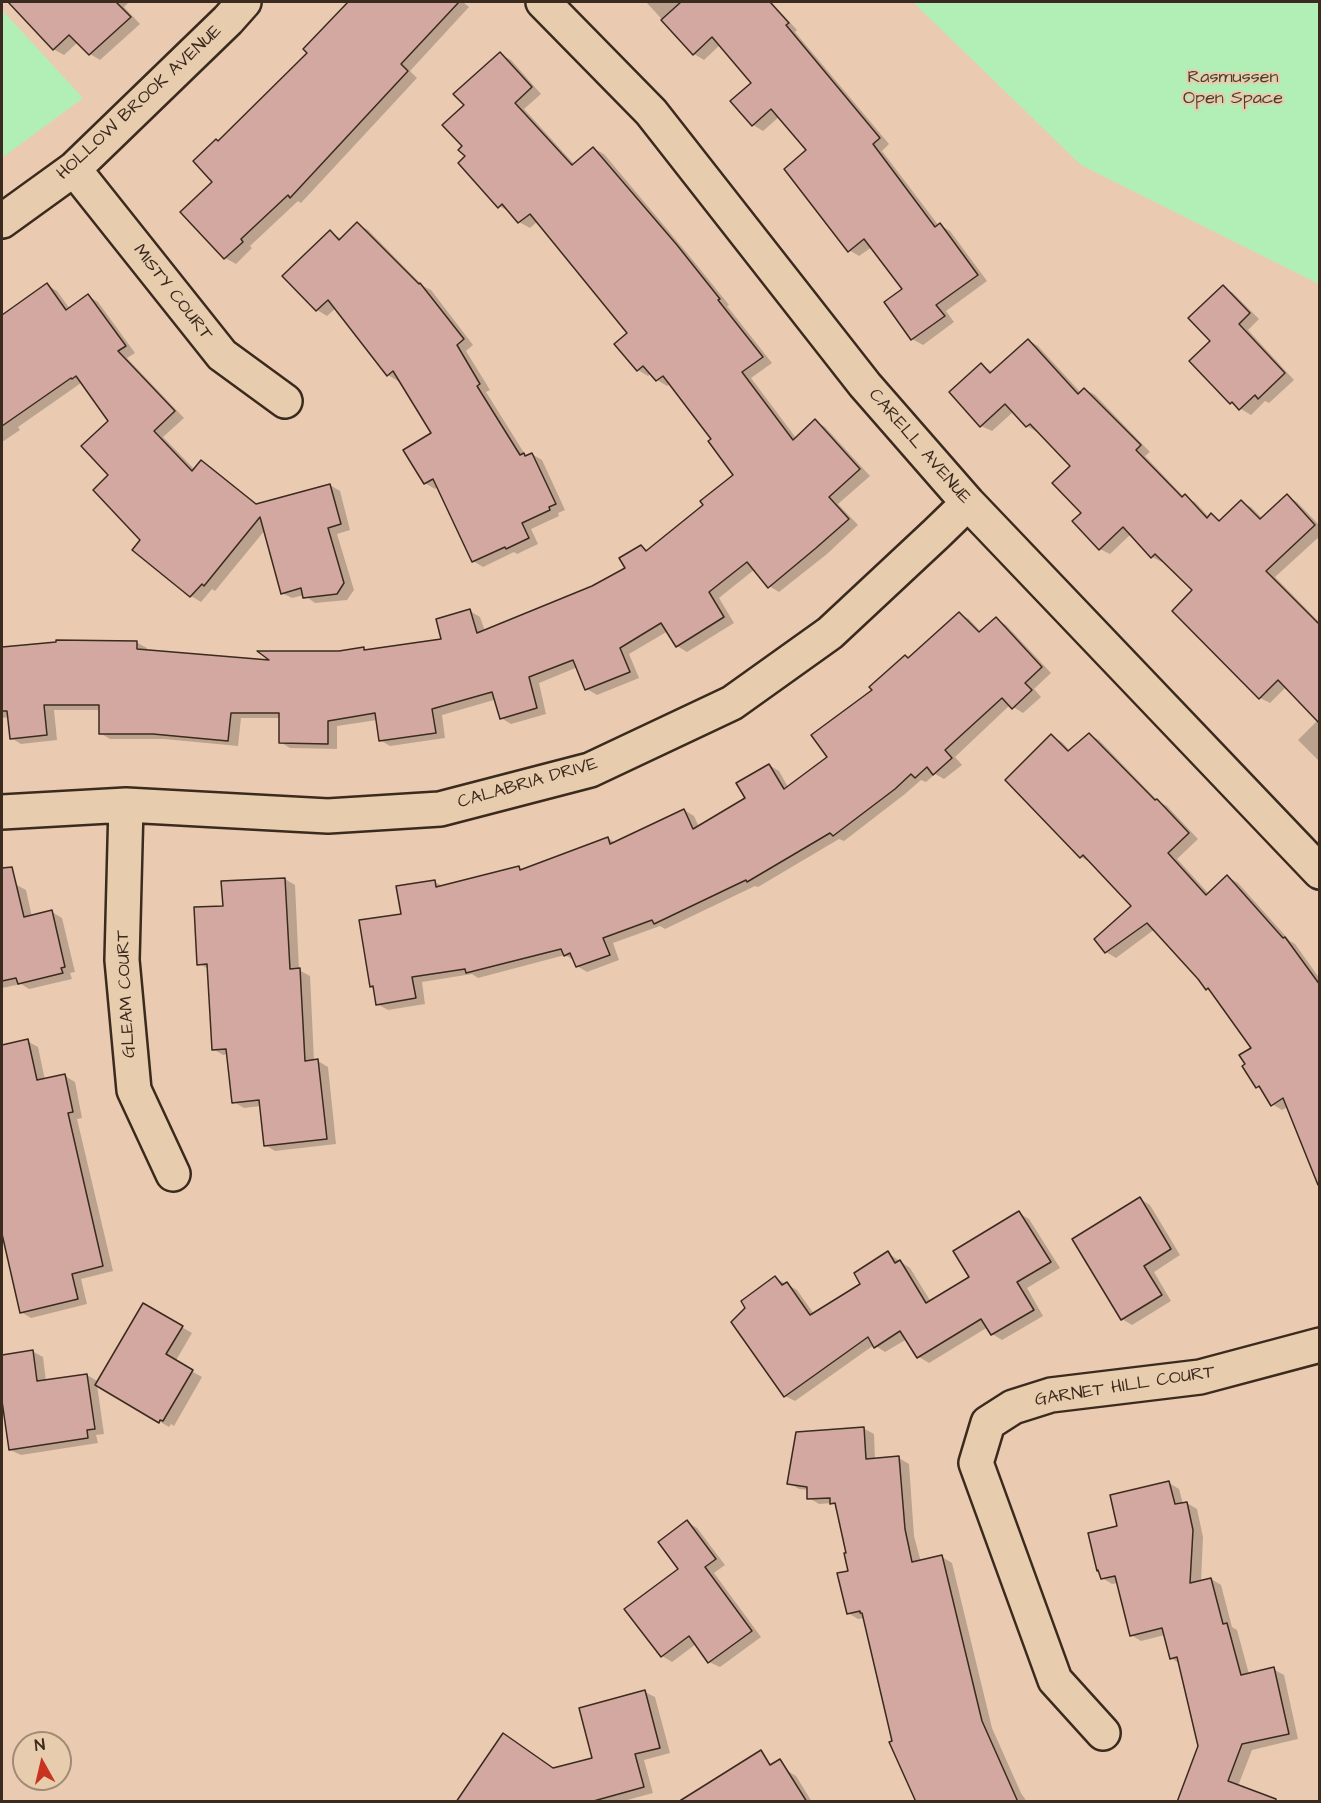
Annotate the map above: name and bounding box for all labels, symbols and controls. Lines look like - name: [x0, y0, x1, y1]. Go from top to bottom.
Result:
- street label: HOLLOW BROOK AVENUE: [53, 21, 227, 185]
- park label: Rasmussen Open Space: [1183, 67, 1283, 110]
- street label: MISTY COURT: [128, 241, 216, 345]
- street label: CARELL AVENUE: [863, 385, 975, 509]
- street label: CALABRIA DRIVE: [456, 754, 600, 814]
- street label: GLEAM COURT: [113, 929, 141, 1059]
- street label: GARNET HILL COURT: [1033, 1362, 1217, 1412]
- north arrow: [12, 1731, 72, 1791]
- text: N: [33, 1734, 46, 1757]

